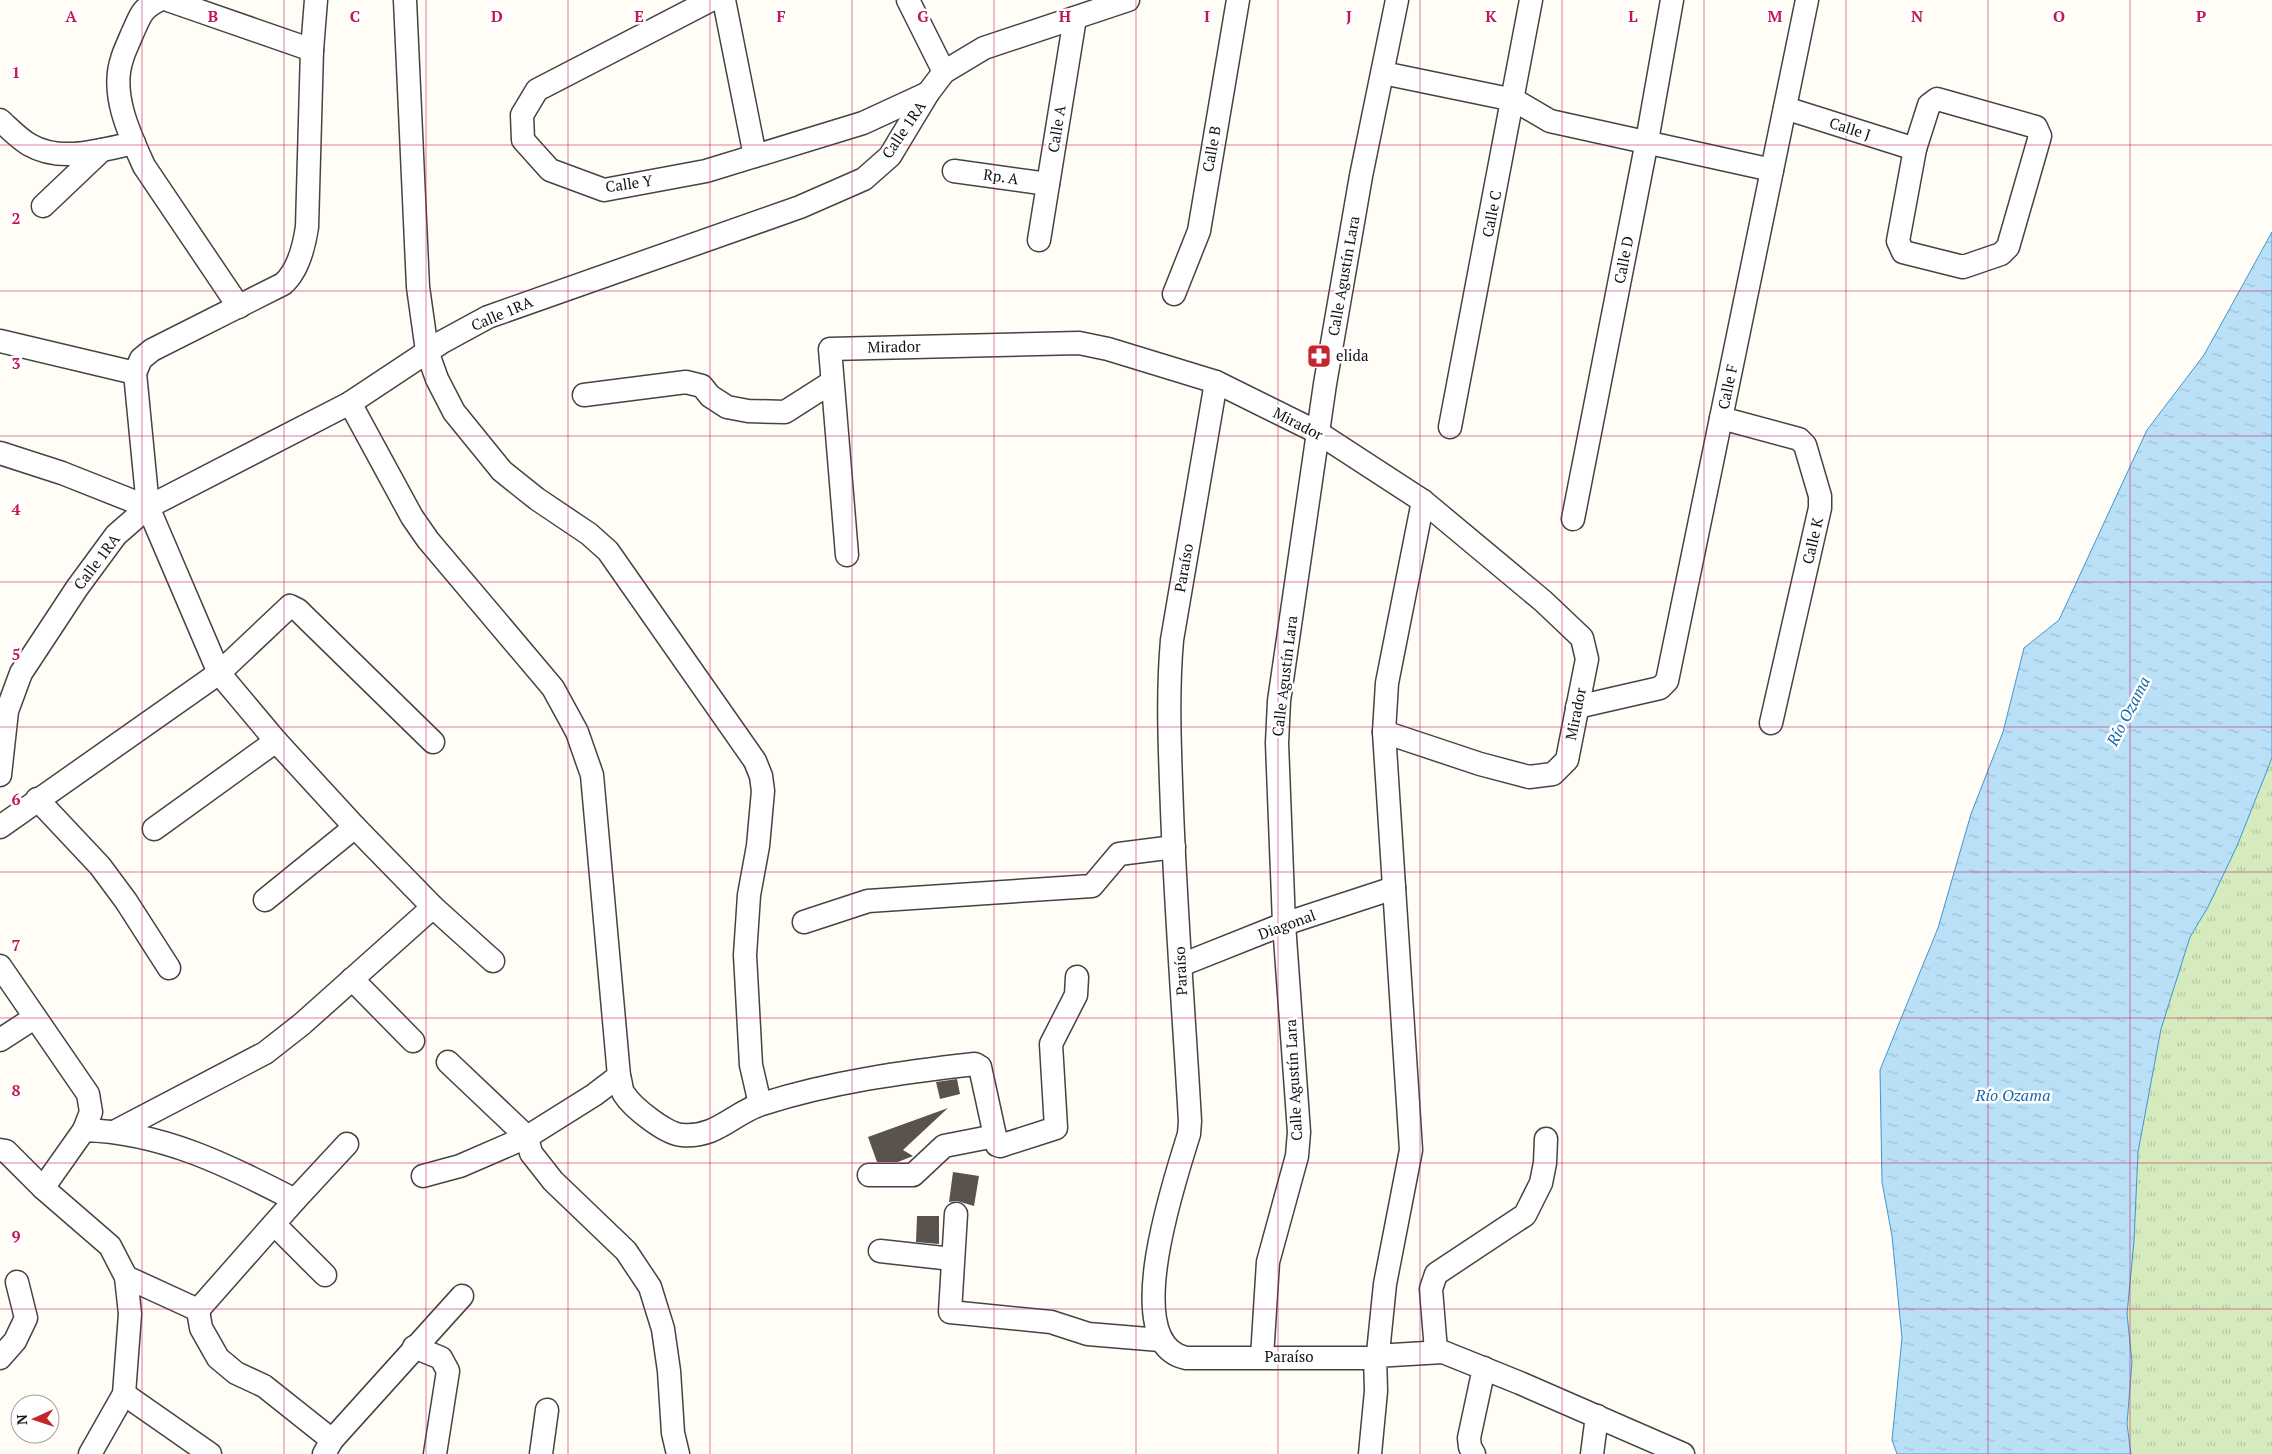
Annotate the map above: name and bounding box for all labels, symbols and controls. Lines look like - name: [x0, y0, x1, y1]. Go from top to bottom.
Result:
- text: A: [65, 5, 77, 27]
- text: B: [208, 5, 218, 27]
- text: C: [350, 5, 360, 27]
- text: D: [491, 5, 503, 27]
- text: E: [634, 5, 644, 27]
- text: F: [776, 5, 786, 27]
- text: G: [917, 5, 929, 27]
- text: H: [1059, 5, 1071, 27]
- text: I: [1204, 5, 1210, 27]
- text: J: [1346, 5, 1352, 27]
- text: K: [1485, 5, 1497, 27]
- text: L: [1628, 5, 1638, 27]
- text: M: [1768, 5, 1783, 27]
- text: N: [1911, 5, 1923, 27]
- text: O: [2053, 5, 2065, 27]
- text: P: [2196, 5, 2206, 27]
- text: 1: [11, 61, 21, 83]
- street label: Calle 1RA: [877, 96, 930, 162]
- street label: Calle A: [1042, 103, 1070, 154]
- street label: Calle J: [1827, 112, 1874, 144]
- street label: Calle B: [1197, 124, 1225, 174]
- street label: Rp. A: [982, 164, 1021, 188]
- street label: Calle Y: [604, 170, 654, 196]
- street label: Calle C: [1477, 189, 1505, 239]
- text: 2: [11, 207, 21, 229]
- street label: Calle Agustín Lara: [1323, 214, 1363, 337]
- street label: Calle D: [1609, 234, 1637, 285]
- street label: Calle 1RA: [468, 291, 536, 335]
- street label: Mirador: [867, 336, 921, 356]
- pharmacy icon: elida: [1306, 343, 1332, 369]
- place label: elida: [1336, 345, 1369, 365]
- text: 3: [11, 352, 21, 374]
- street label: Calle F: [1712, 362, 1742, 411]
- street label: Mirador: [1270, 402, 1327, 444]
- text: 4: [11, 498, 21, 520]
- street label: Calle K: [1797, 515, 1827, 566]
- street label: Calle 1RA: [69, 529, 124, 593]
- street label: Paraíso: [1169, 542, 1197, 594]
- street label: Calle Agustín Lara: [1267, 614, 1301, 737]
- text: 5: [11, 643, 21, 665]
- water label: Río Ozama: [2101, 673, 2155, 750]
- street label: Mirador: [1560, 686, 1590, 742]
- text: 6: [11, 788, 21, 810]
- street label: Diagonal: [1255, 904, 1318, 944]
- text: 7: [11, 934, 21, 956]
- street label: Paraíso: [1169, 946, 1191, 996]
- street label: Calle Agustín Lara: [1280, 1018, 1306, 1141]
- text: 8: [11, 1079, 21, 1101]
- water label: Río Ozama: [1974, 1084, 2051, 1106]
- text: 9: [11, 1225, 21, 1247]
- street label: Paraíso: [1264, 1346, 1314, 1366]
- north arrow: [10, 1394, 60, 1444]
- text: N: [12, 1414, 31, 1426]

